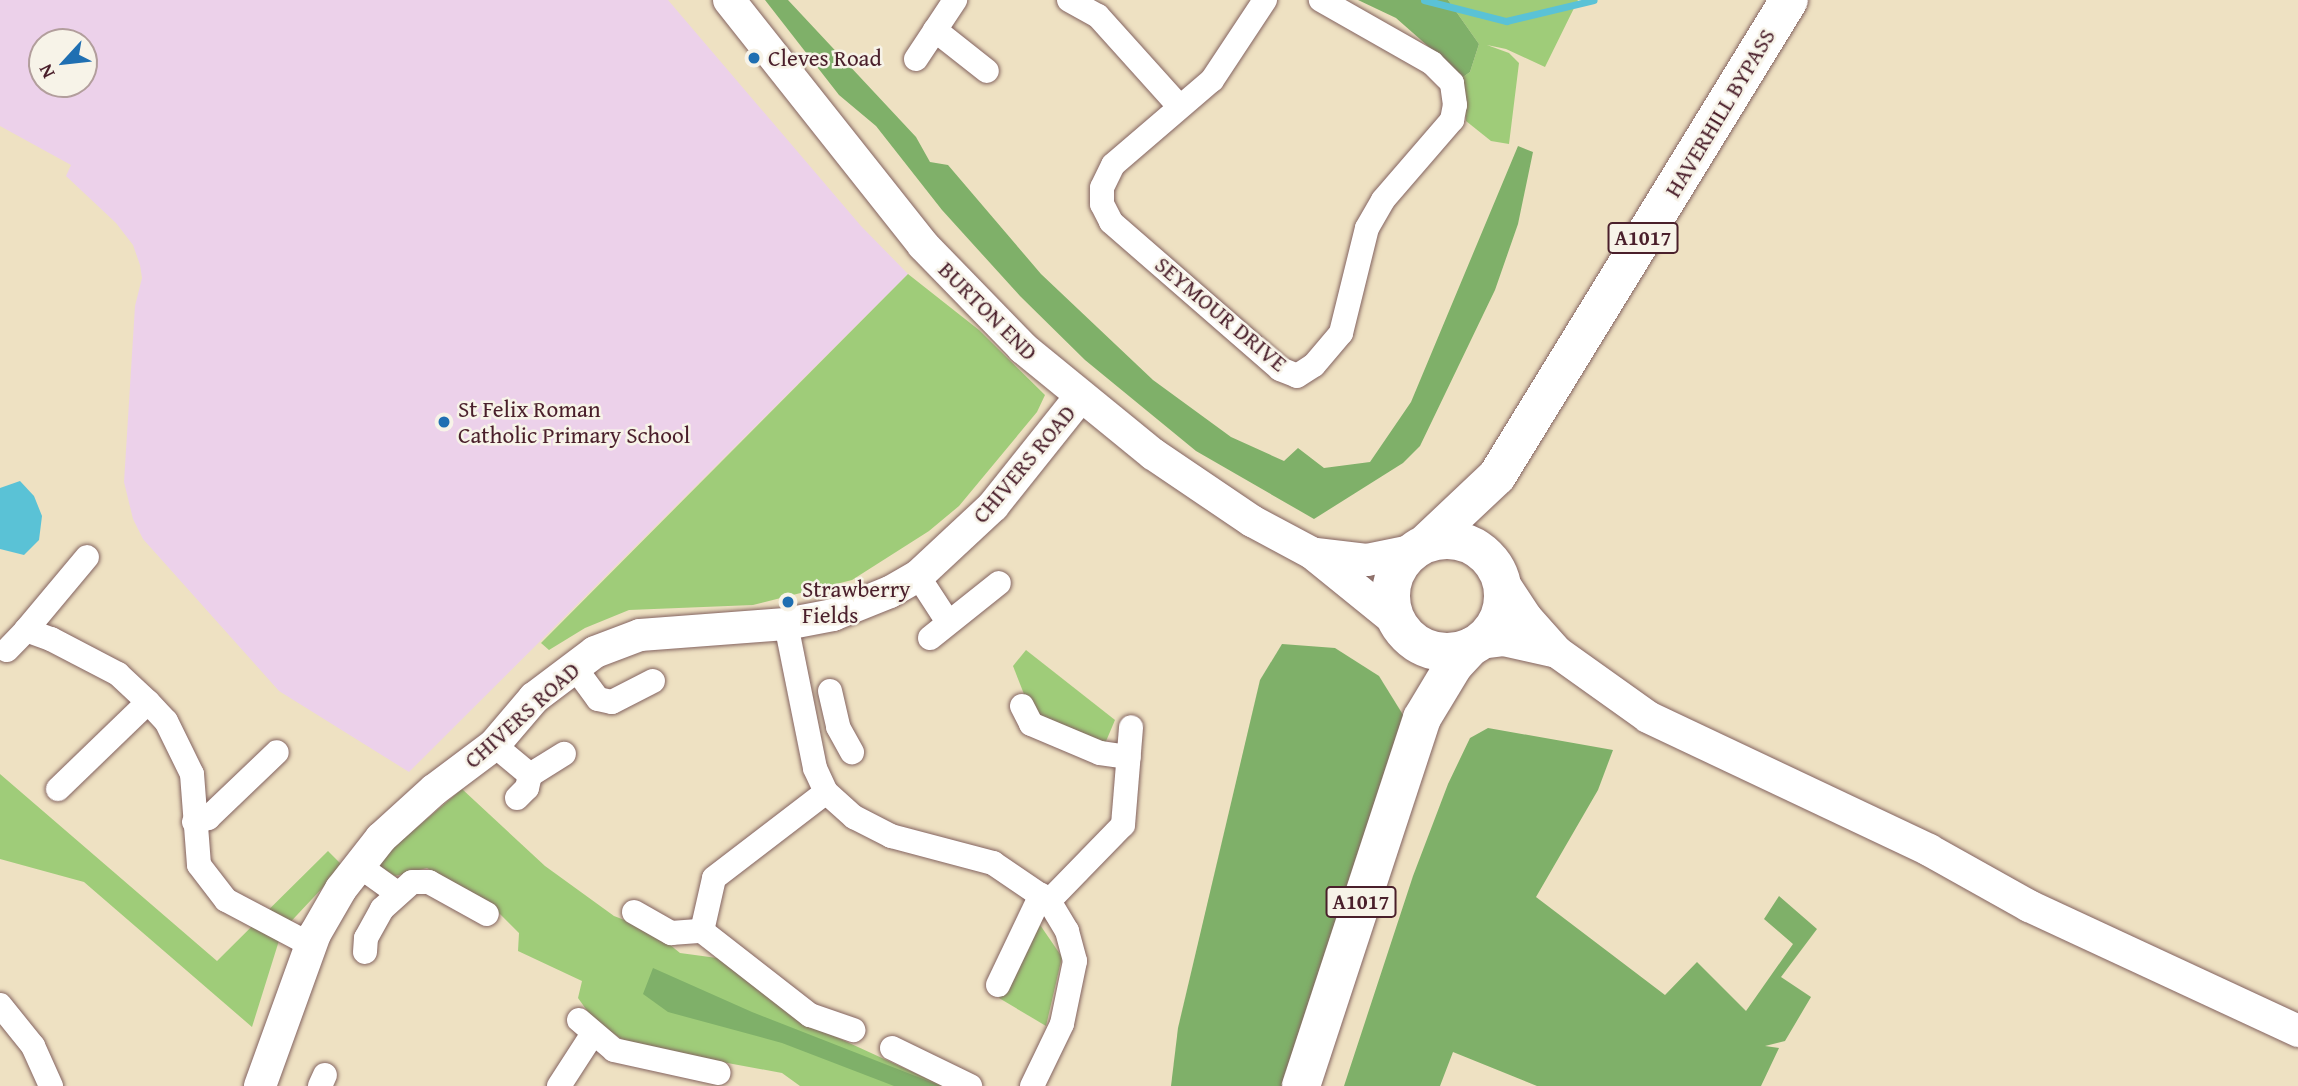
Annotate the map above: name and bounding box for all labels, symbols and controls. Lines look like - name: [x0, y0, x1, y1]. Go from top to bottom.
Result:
- street label: HAVERHILL BYPASS: [1659, 24, 1781, 202]
- north arrow: [28, 28, 98, 98]
- place label: Cleves Road: [768, 44, 882, 72]
- marker: Cleves Road: [746, 50, 762, 66]
- text: N: [31, 60, 61, 84]
- road number: A1017: [1606, 220, 1680, 256]
- street label: SEYMOUR DRIVE: [1149, 251, 1293, 377]
- street label: BURTON END: [933, 256, 1043, 366]
- place label: St Felix Roman Catholic Primary School: [458, 395, 690, 449]
- street label: CHIVERS ROAD: [967, 399, 1081, 529]
- marker: St Felix Roman Catholic Primary School: [436, 414, 452, 430]
- place label: Strawberry Fields: [802, 575, 911, 629]
- marker: Strawberry Fields: [780, 594, 796, 610]
- street label: CHIVERS ROAD: [459, 656, 585, 774]
- road number: A1017: [1324, 884, 1398, 920]

